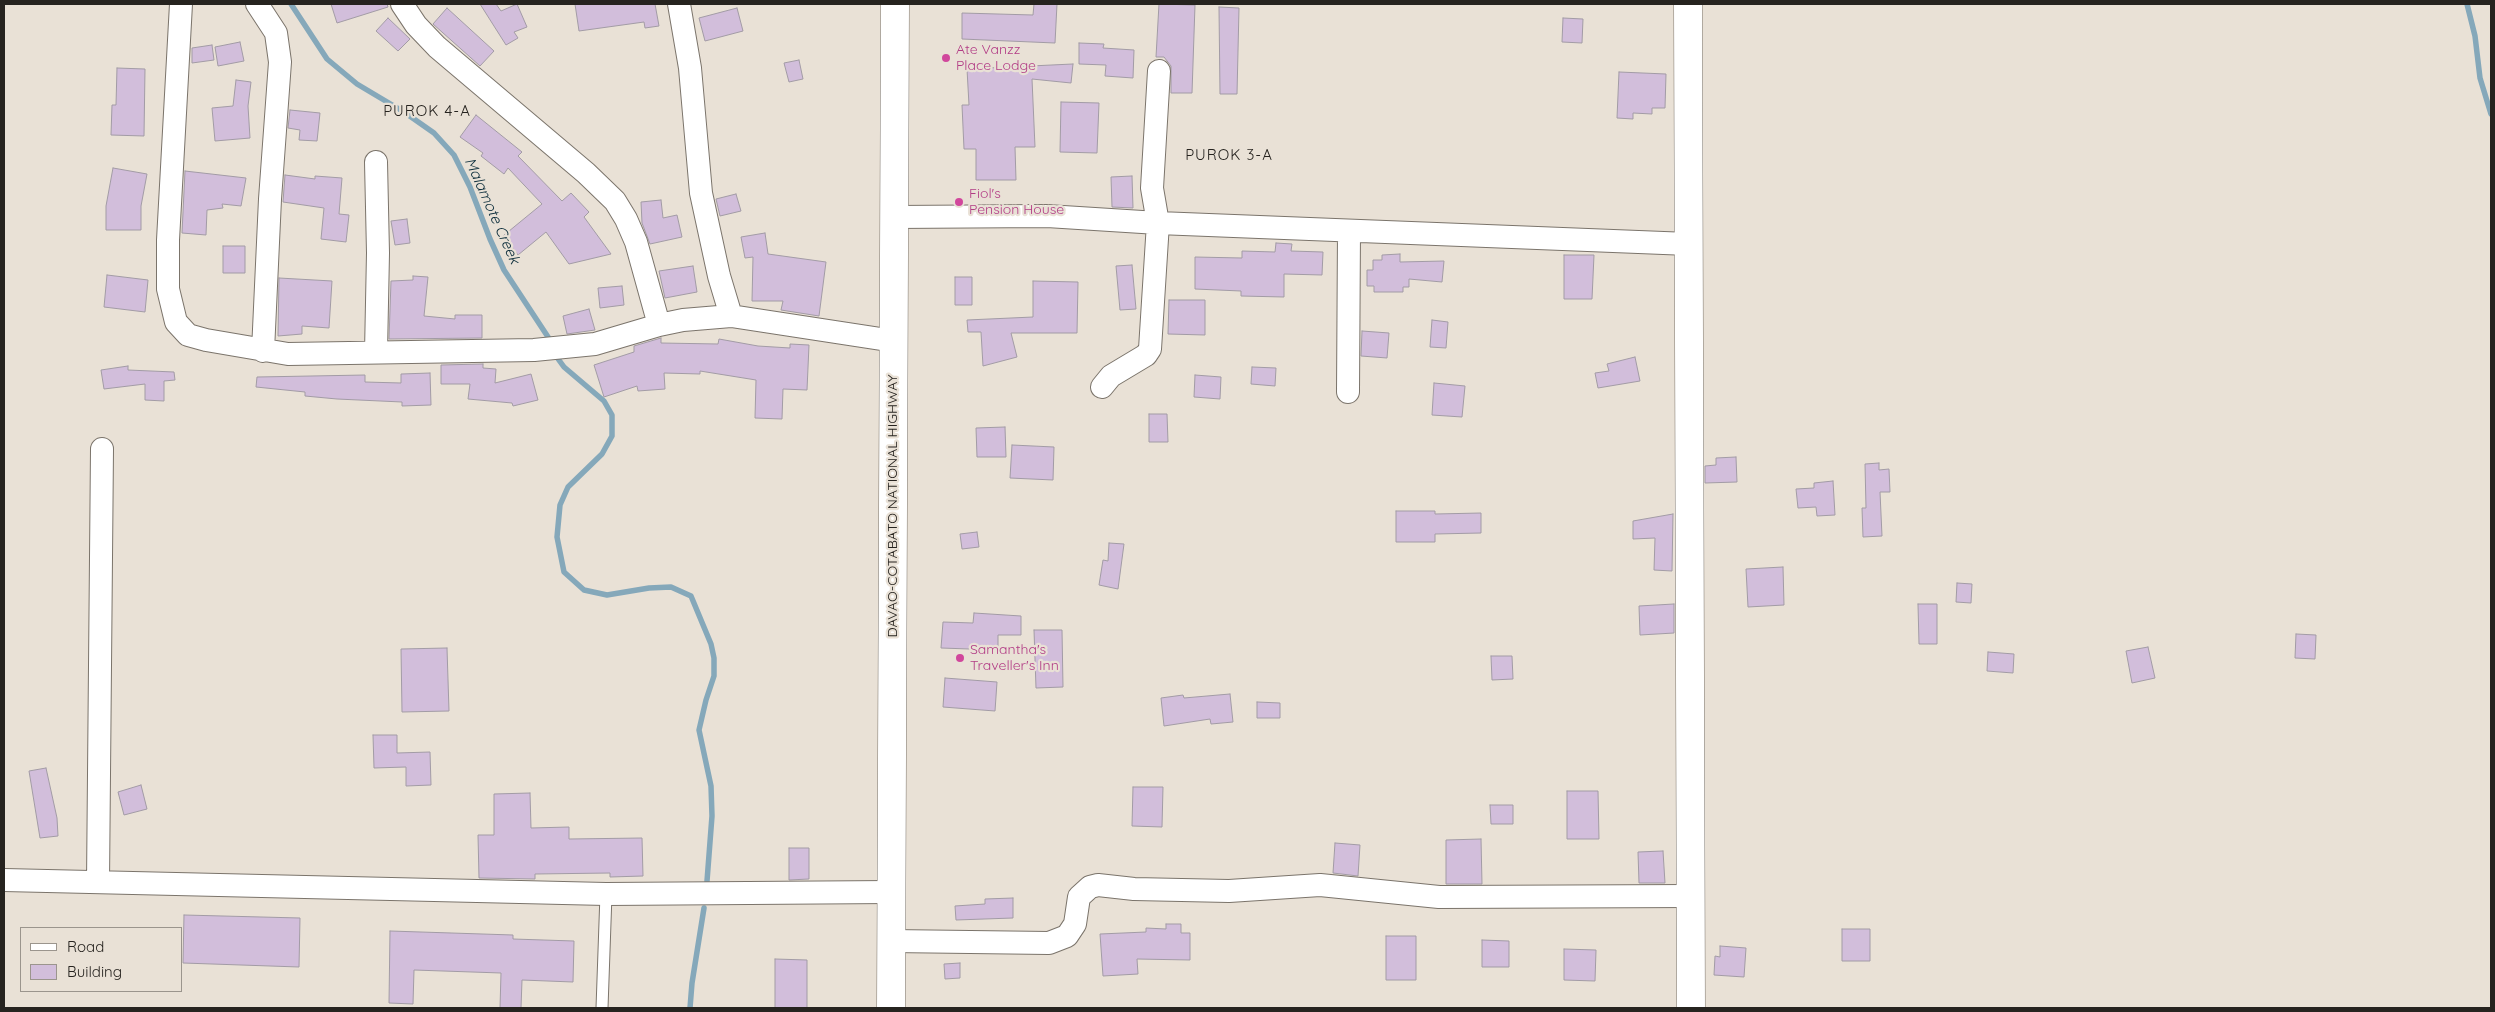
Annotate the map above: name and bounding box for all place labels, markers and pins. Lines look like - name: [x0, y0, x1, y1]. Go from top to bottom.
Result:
- place label: Ate Vanzz Place Lodge: [956, 42, 1036, 74]
- marker: Ate Vanzz Place Lodge: [940, 52, 952, 64]
- place label: Fiol's Pension House: [969, 186, 1064, 218]
- marker: Fiol's Pension House: [953, 196, 965, 208]
- place label: Samantha's Traveller's Inn: [970, 642, 1059, 674]
- marker: Samantha's Traveller's Inn: [954, 652, 966, 664]

